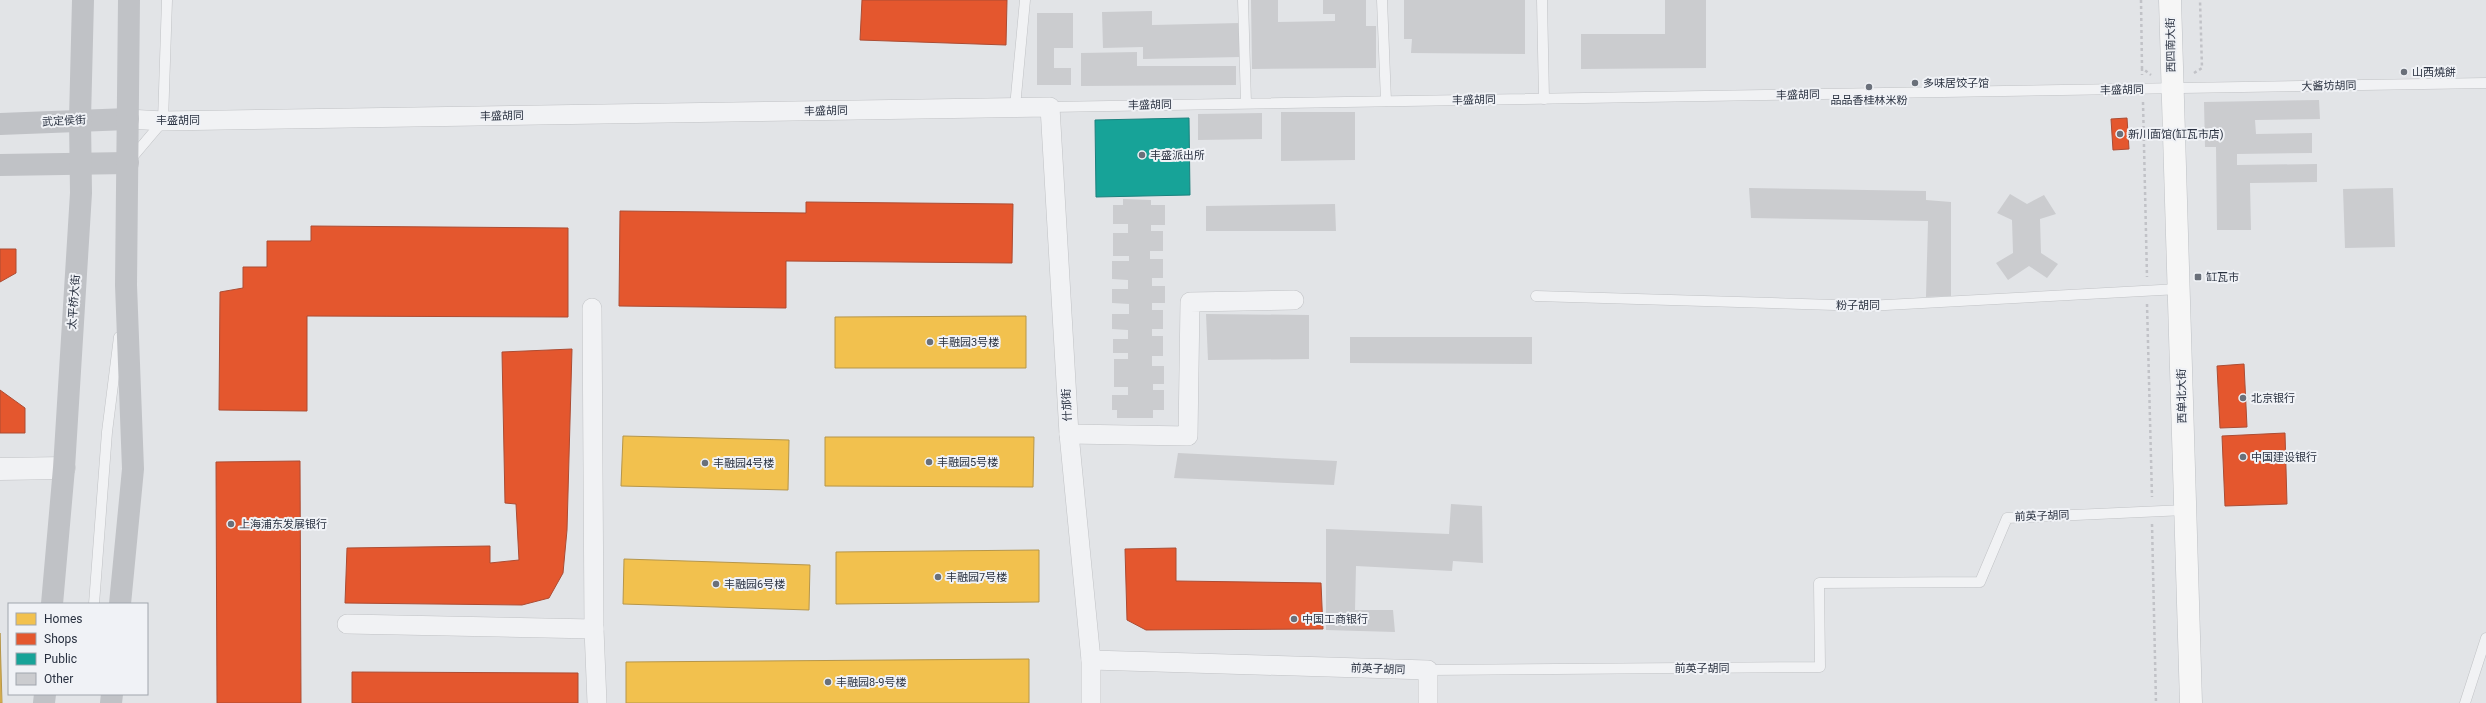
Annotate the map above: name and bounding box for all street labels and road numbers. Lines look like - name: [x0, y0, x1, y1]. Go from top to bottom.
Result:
- street label: 西四南大街: [2164, 17, 2178, 73]
- street label: 大酱坊胡同: [2301, 79, 2357, 93]
- street label: 丰盛胡同: [2100, 83, 2144, 97]
- street label: 丰盛胡同: [1776, 88, 1820, 102]
- street label: 丰盛胡同: [1452, 93, 1496, 107]
- street label: 丰盛胡同: [1128, 98, 1172, 112]
- street label: 丰盛胡同: [804, 104, 848, 118]
- street label: 丰盛胡同: [480, 109, 524, 123]
- street label: 武定侯街: [42, 113, 86, 129]
- street label: 丰盛胡同: [156, 114, 200, 127]
- street label: 太平桥大街: [66, 274, 82, 330]
- street label: 粉子胡同: [1836, 299, 1880, 312]
- street label: 西单北大街: [2175, 368, 2189, 424]
- street label: 什邡街: [1060, 388, 1074, 422]
- street label: 前英子胡同: [2014, 509, 2070, 523]
- street label: 前英子胡同: [1350, 662, 1406, 676]
- street label: 前英子胡同: [1675, 662, 1730, 675]

